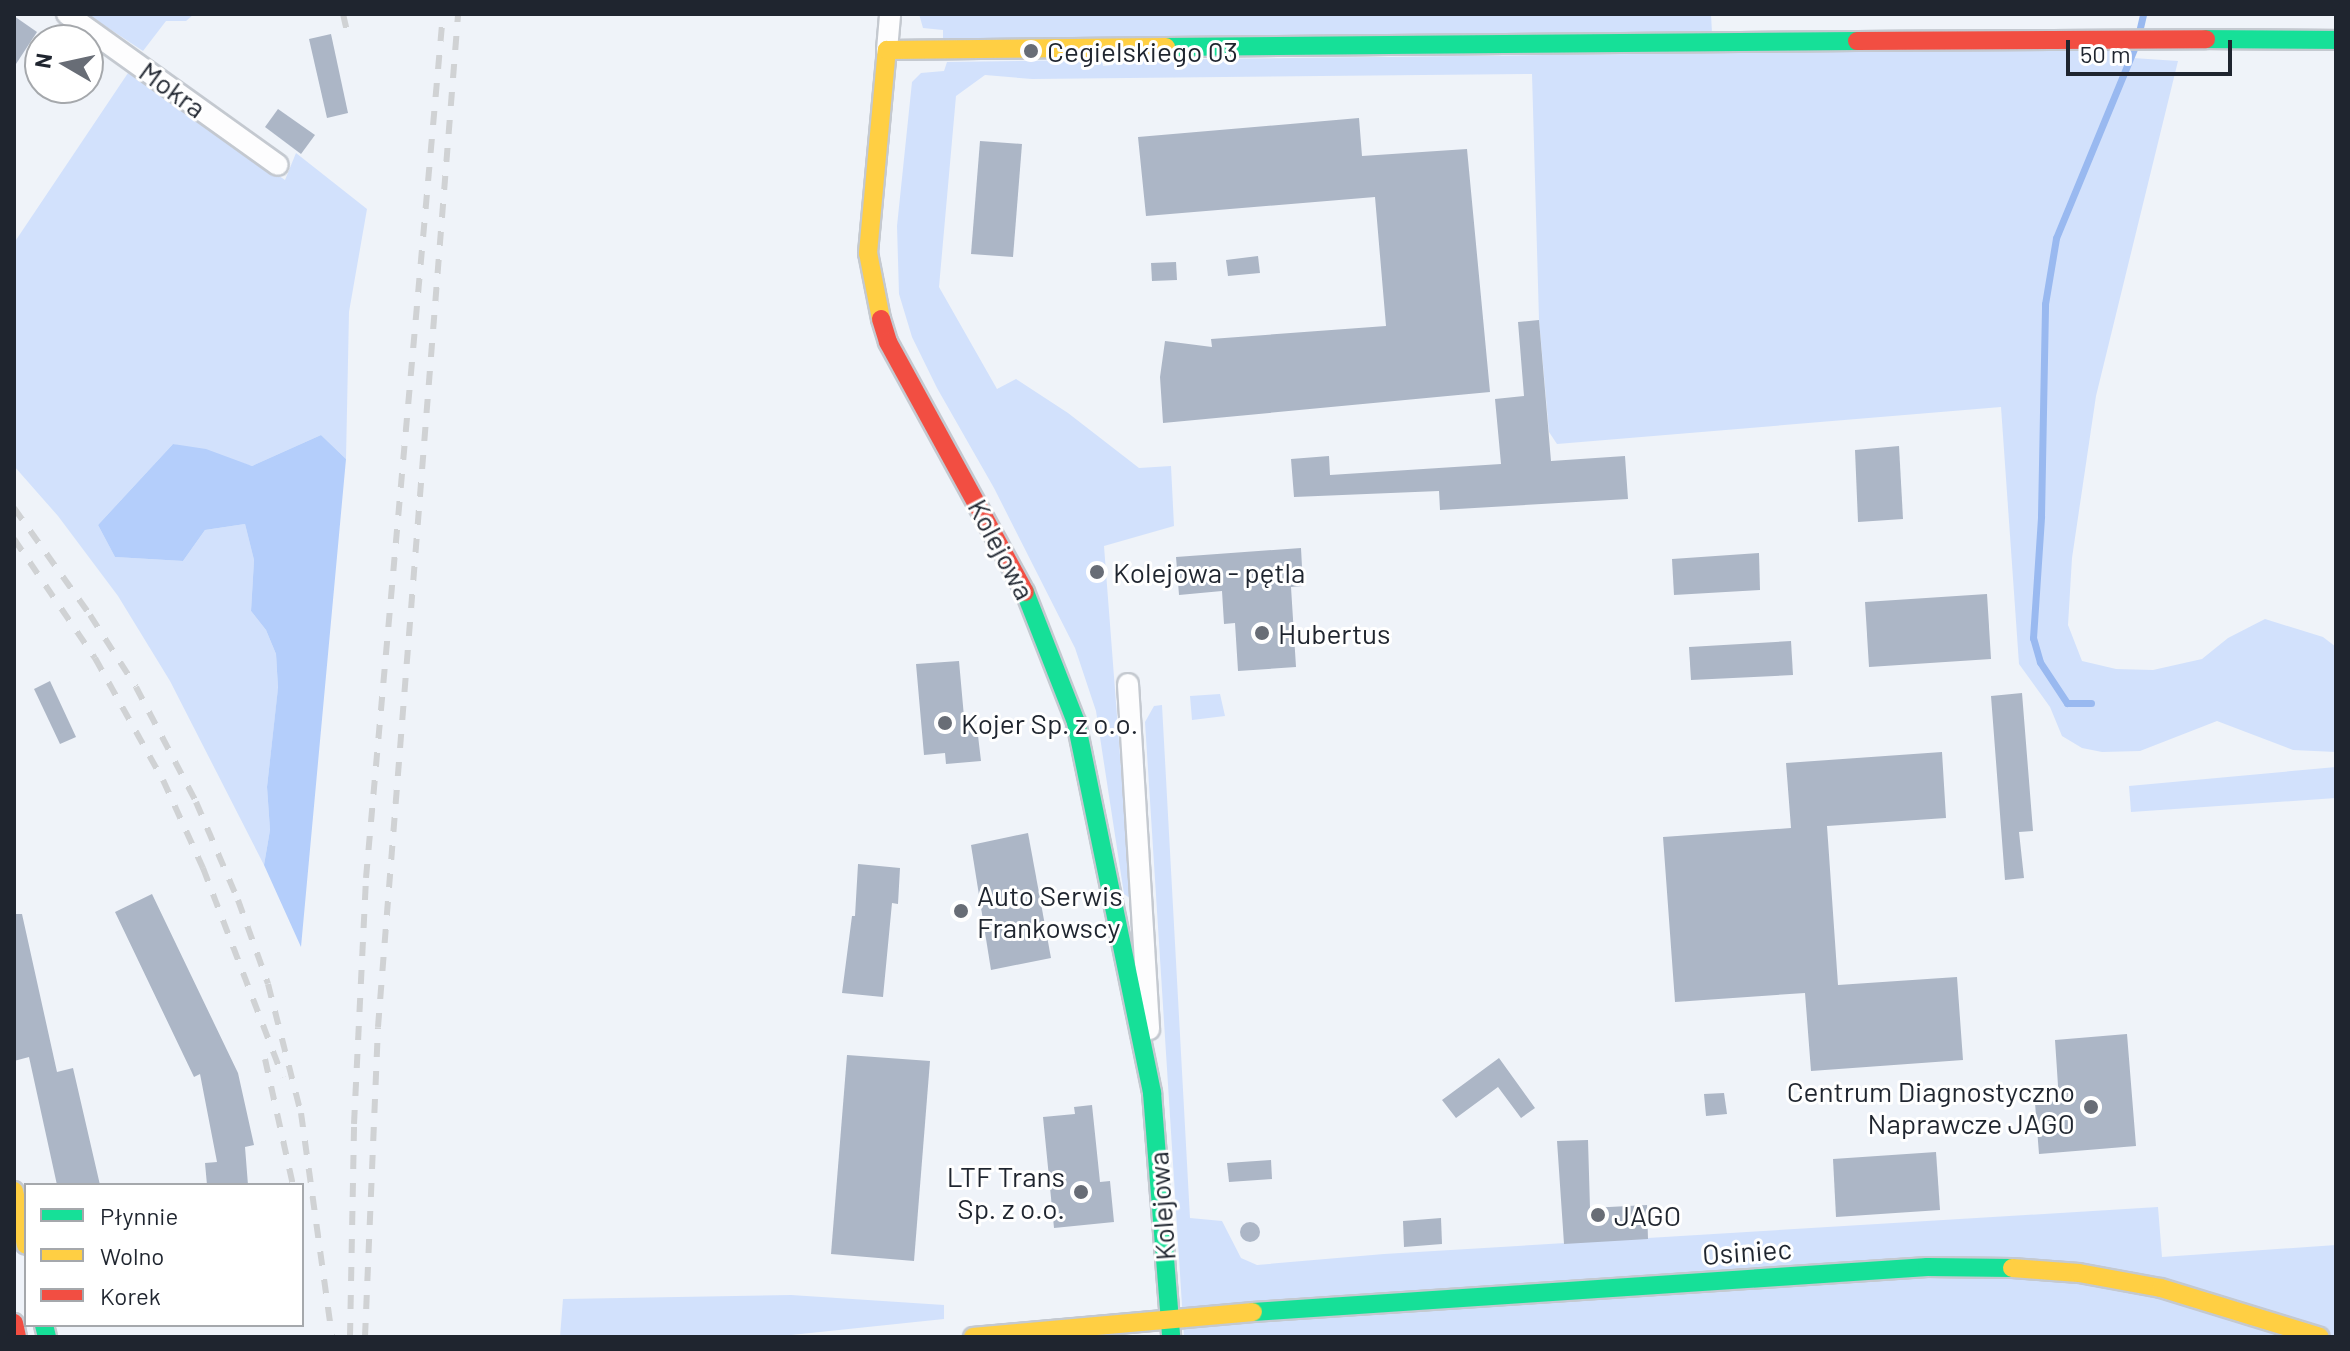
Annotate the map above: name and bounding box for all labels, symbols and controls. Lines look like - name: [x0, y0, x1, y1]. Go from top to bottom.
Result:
- north arrow: [24, 24, 104, 104]
- scale bar: [2070, 24, 2236, 74]
- place label: Cegielskiego 03: [1047, 34, 1238, 68]
- text: 50 m: [2080, 39, 2131, 68]
- marker: Cegielskiego 03: [1022, 42, 1040, 60]
- text: N: [28, 51, 56, 70]
- street label: Mokra: [133, 54, 213, 124]
- street label: Kolejowa: [962, 493, 1042, 605]
- place label: Kolejowa - pętla: [1113, 555, 1305, 589]
- marker: Kolejowa - pętla: [1088, 563, 1106, 581]
- place label: Hubertus: [1278, 616, 1391, 650]
- marker: Hubertus: [1253, 624, 1271, 642]
- place label: Kojer Sp. z o.o.: [961, 706, 1138, 740]
- marker: Kojer Sp. z o.o.: [936, 714, 954, 732]
- place label: Auto Serwis Frankowscy: [977, 878, 1123, 944]
- marker: Auto Serwis Frankowscy: [952, 902, 970, 920]
- place label: Centrum Diagnostyczno Naprawcze JAGO: [1787, 1074, 2075, 1140]
- marker: Centrum Diagnostyczno Naprawcze JAGO: [2082, 1098, 2100, 1116]
- street label: Kolejowa: [1140, 1150, 1182, 1262]
- place label: LTF Trans Sp. z o.o.: [947, 1159, 1065, 1225]
- legend: [24, 1183, 304, 1327]
- marker: LTF Trans Sp. z o.o.: [1072, 1183, 1090, 1201]
- place label: JAGO: [1614, 1198, 1681, 1232]
- text: Płynnie: [100, 1201, 178, 1230]
- marker: JAGO: [1589, 1206, 1607, 1224]
- street label: Osiniec: [1701, 1231, 1793, 1271]
- text: Wolno: [100, 1241, 164, 1270]
- text: Korek: [100, 1281, 161, 1310]

